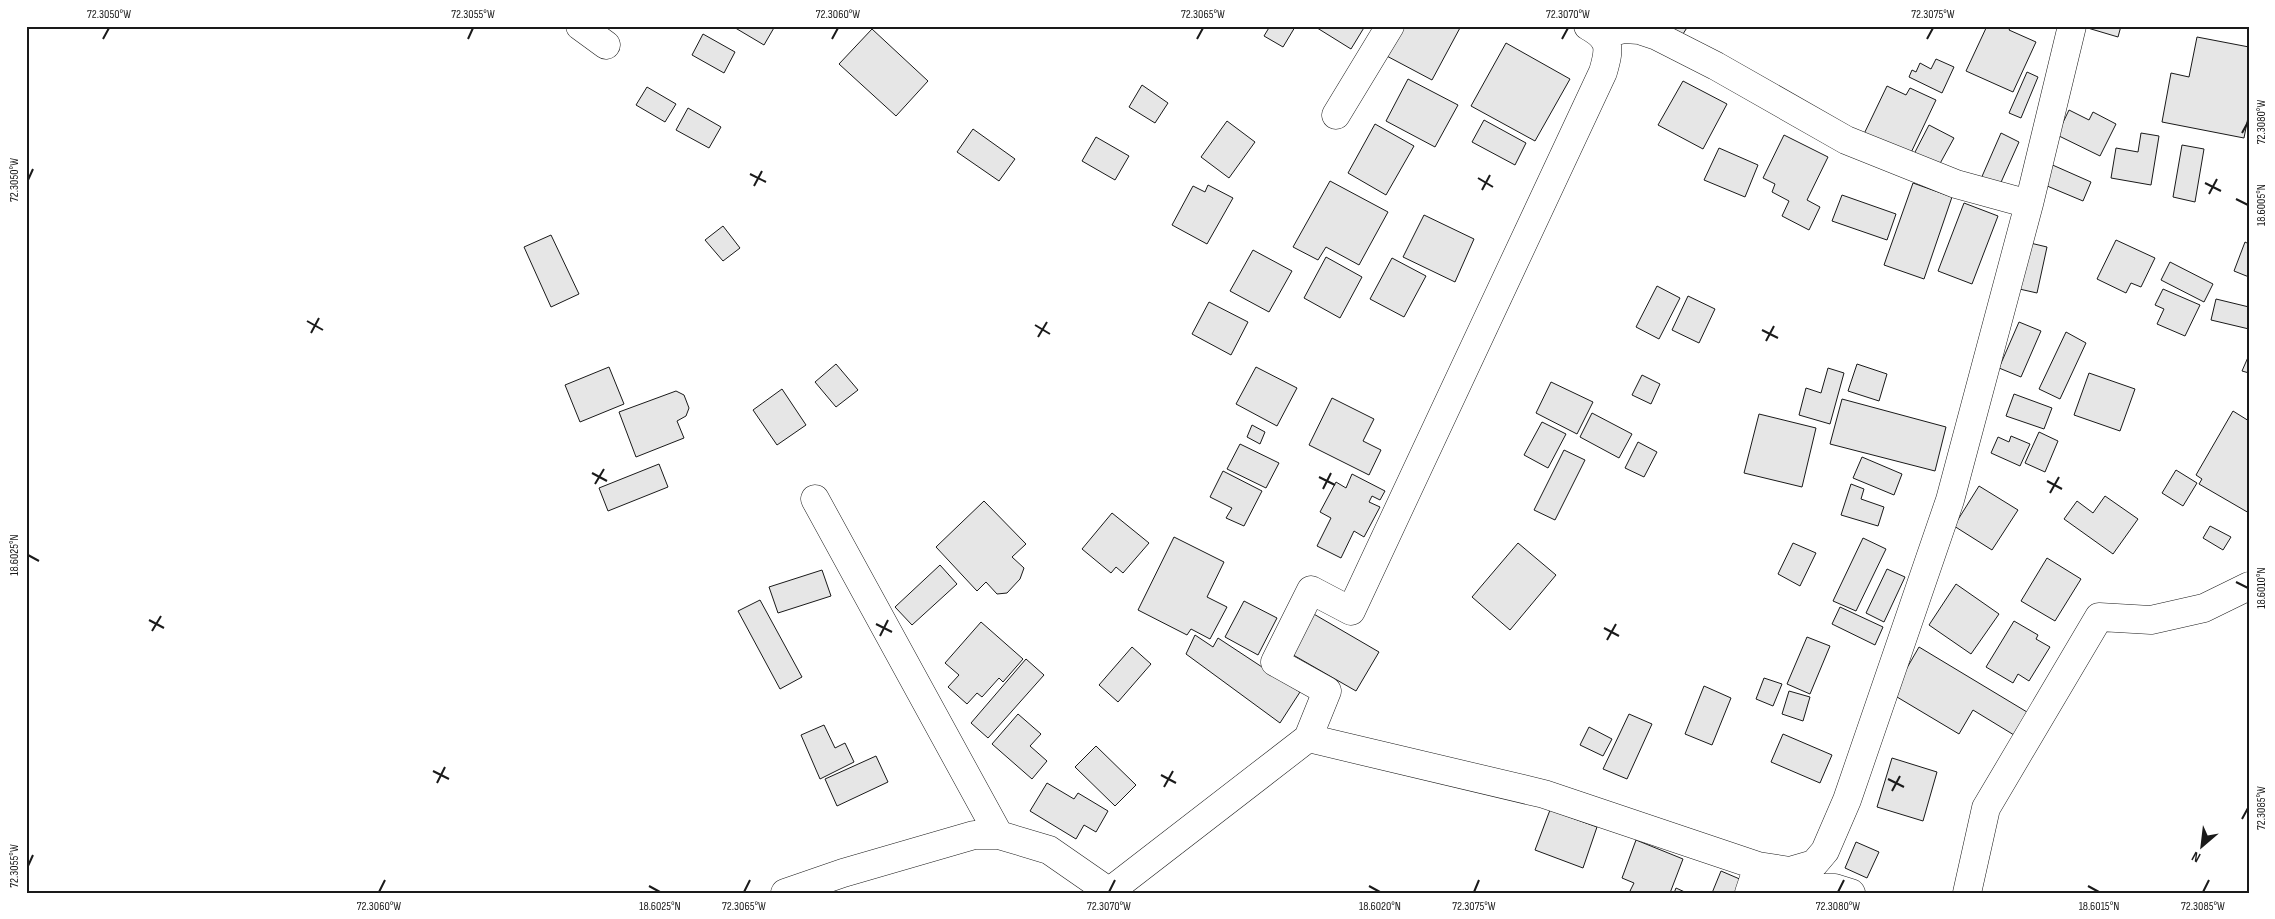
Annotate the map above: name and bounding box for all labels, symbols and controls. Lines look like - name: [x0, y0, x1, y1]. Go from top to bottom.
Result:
- text: 72.3050°W: [87, 7, 131, 22]
- text: 72.3055°W: [451, 7, 495, 22]
- text: 72.3060°W: [816, 7, 860, 22]
- text: 72.3065°W: [1181, 7, 1225, 22]
- text: 72.3070°W: [1546, 7, 1590, 22]
- text: 72.3075°W: [1911, 7, 1955, 22]
- text: 72.3080°W: [2254, 100, 2269, 144]
- text: 72.3050°W: [7, 158, 22, 202]
- text: 18.6005°N: [2254, 184, 2269, 226]
- text: 18.6025°N: [7, 534, 22, 576]
- text: 18.6010°N: [2254, 567, 2269, 609]
- text: 72.3085°W: [2254, 786, 2269, 830]
- north arrow: [2178, 822, 2228, 872]
- text: 72.3055°W: [7, 844, 22, 888]
- text: N: [2189, 848, 2203, 866]
- text: 72.3060°W: [357, 899, 401, 914]
- text: 18.6025°N: [639, 899, 681, 914]
- text: 72.3065°W: [722, 899, 766, 914]
- text: 72.3070°W: [1087, 899, 1131, 914]
- text: 18.6020°N: [1359, 899, 1401, 914]
- text: 72.3075°W: [1452, 899, 1496, 914]
- text: 72.3080°W: [1816, 899, 1860, 914]
- text: 18.6015°N: [2079, 899, 2119, 914]
- text: 72.3085°W: [2181, 899, 2225, 914]

